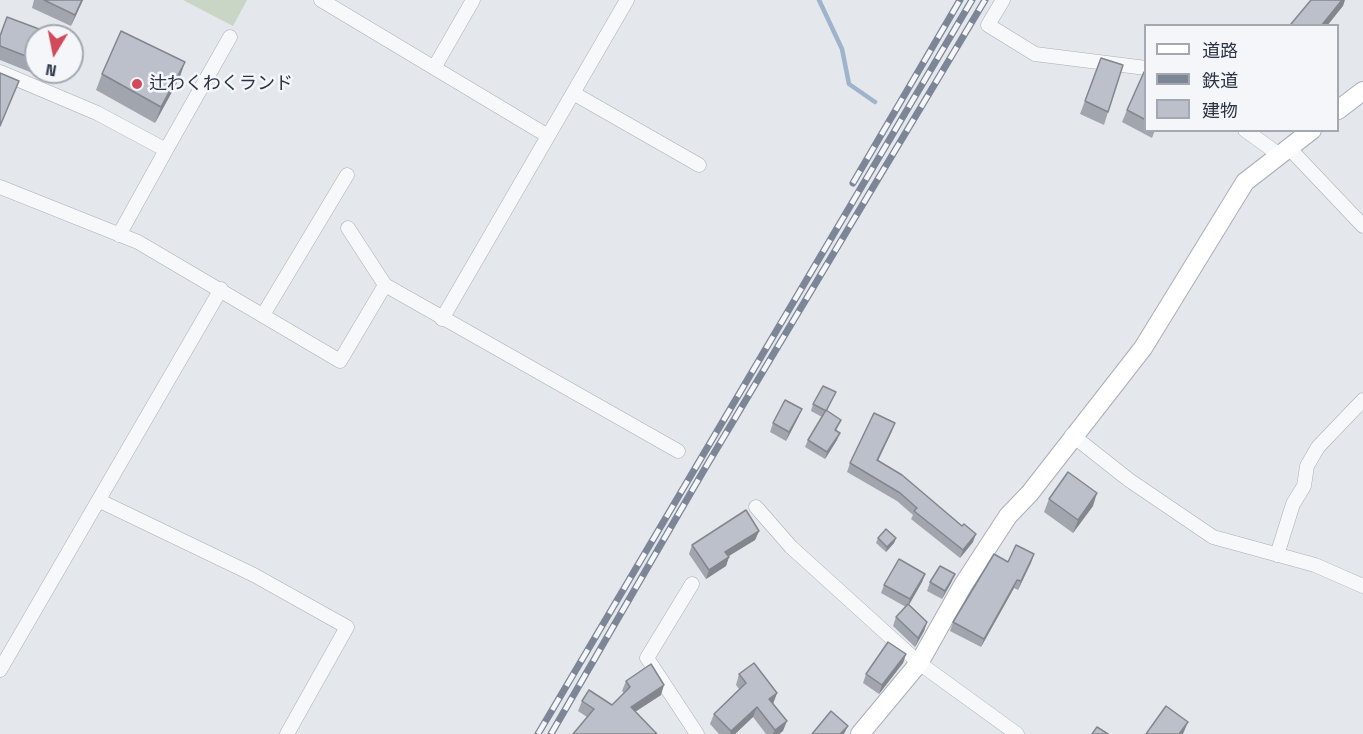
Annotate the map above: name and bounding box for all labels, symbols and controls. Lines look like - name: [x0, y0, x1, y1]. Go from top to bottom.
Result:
- north arrow: [24, 24, 84, 84]
- legend: [1144, 24, 1339, 132]
- text: 道路: [1202, 39, 1238, 62]
- text: N: [44, 59, 58, 82]
- text: 鉄道: [1202, 69, 1238, 92]
- place label: 辻わくわくランド: [149, 73, 293, 95]
- marker: 辻わくわくランド: [130, 77, 144, 91]
- text: 建物: [1202, 99, 1238, 122]

